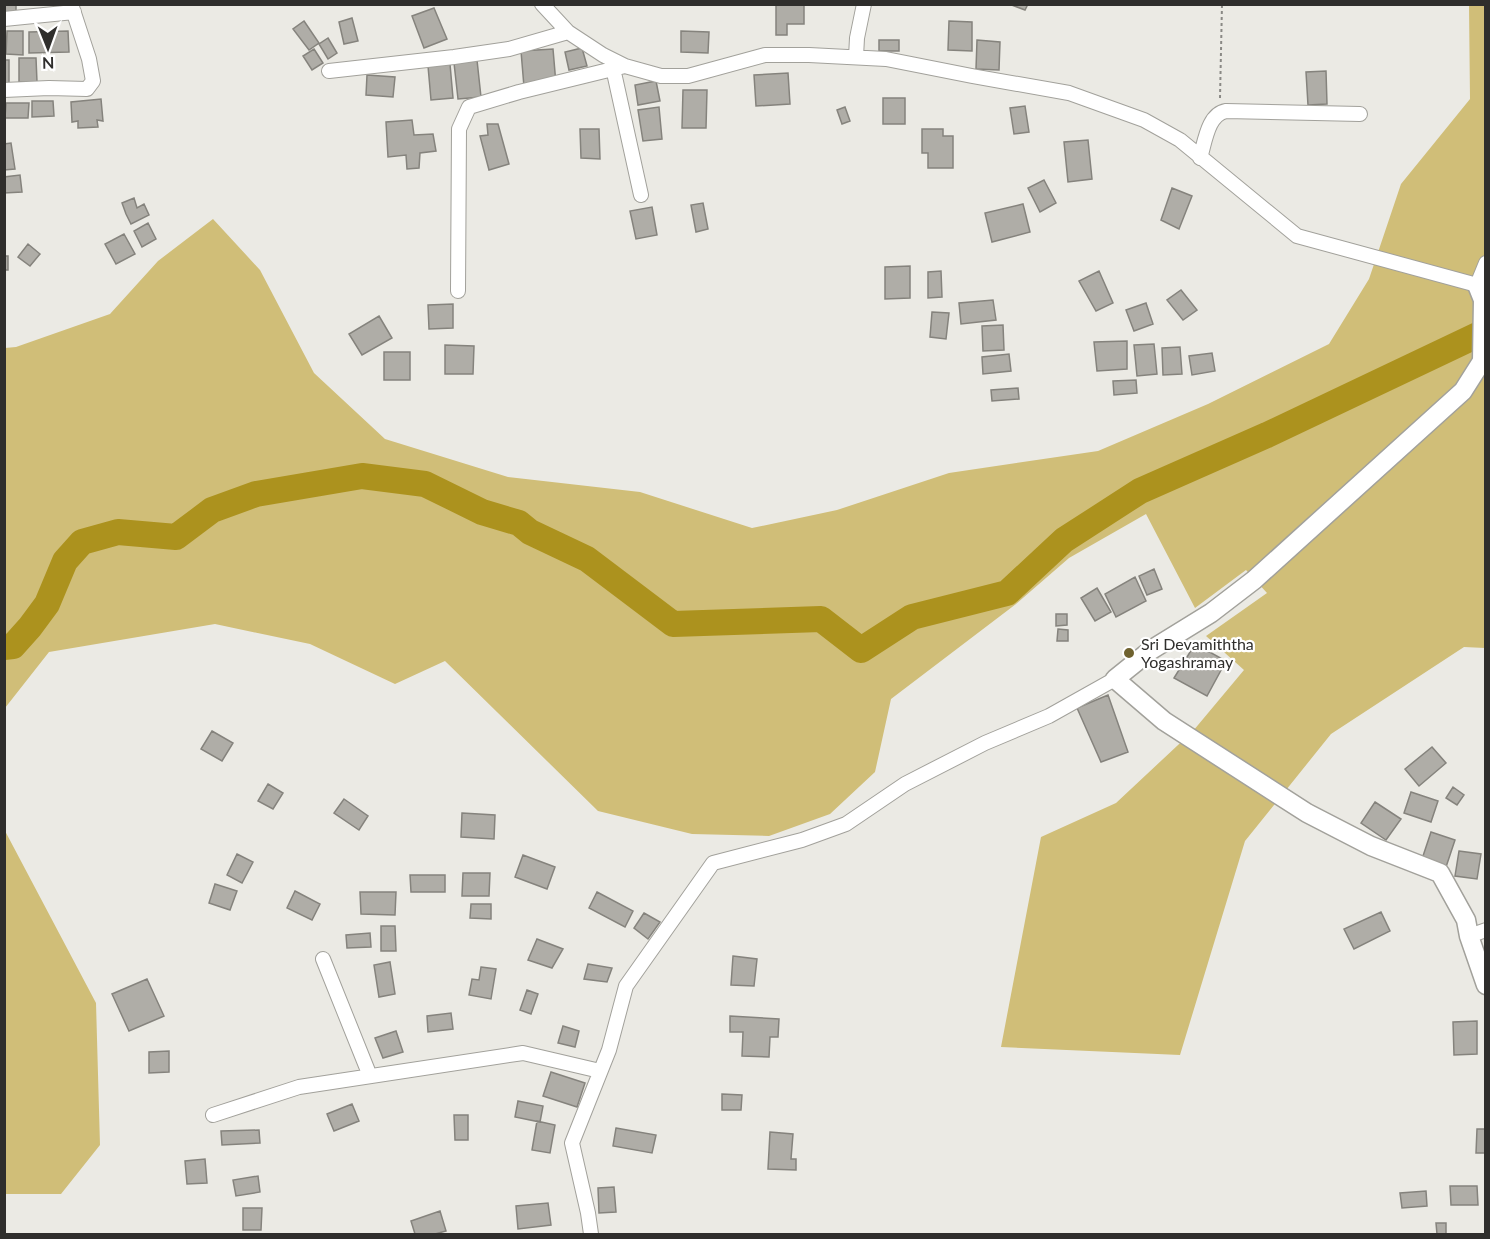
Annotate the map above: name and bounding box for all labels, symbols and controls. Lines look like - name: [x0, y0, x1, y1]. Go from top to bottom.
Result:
- north arrow: [18, 18, 78, 78]
- text: N: [42, 54, 55, 73]
- place label: Sri Devamiththa Yogashramay: [1141, 634, 1254, 671]
- marker: Sri Devamiththa Yogashramay: [1122, 646, 1136, 660]

